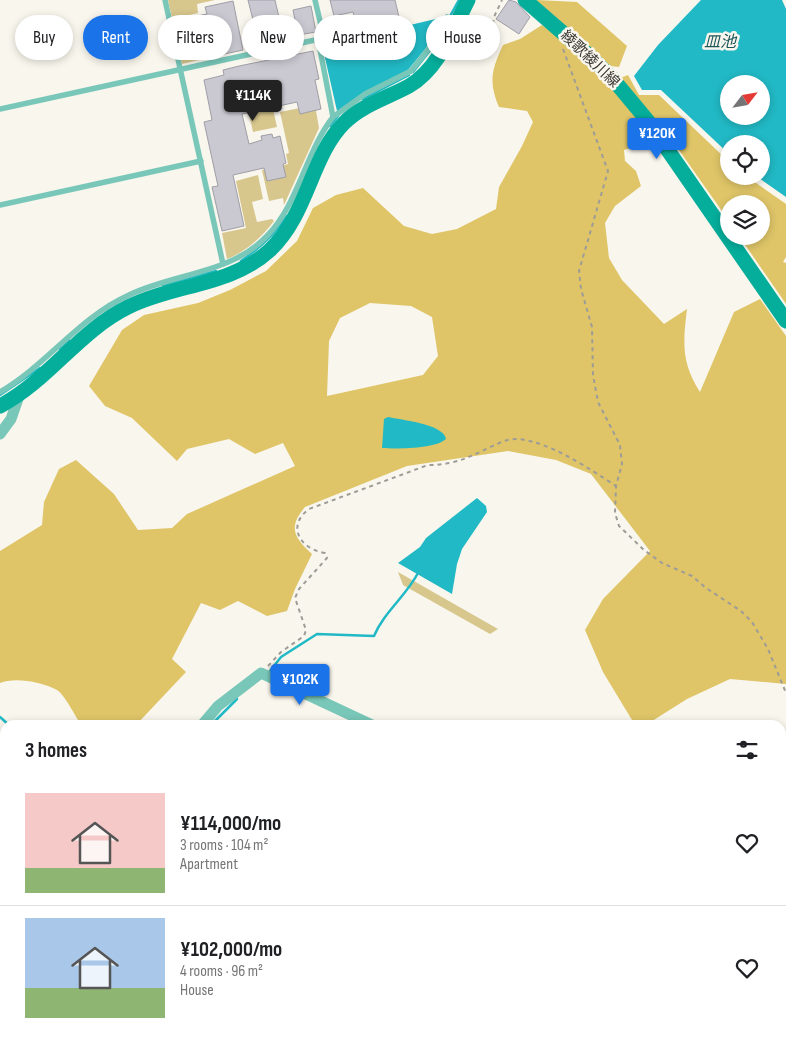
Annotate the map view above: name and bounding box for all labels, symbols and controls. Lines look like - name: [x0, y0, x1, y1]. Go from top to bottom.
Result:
- chip: Buy: [15, 15, 73, 60]
- chip: Rent: [83, 15, 148, 60]
- chip: Filters: [158, 15, 232, 60]
- chip: New: [242, 15, 304, 60]
- chip: Apartment: [314, 15, 416, 60]
- chip: House: [426, 15, 500, 60]
- street label: 綾歌綾川線: [556, 26, 624, 92]
- water label: 皿池: [704, 33, 738, 52]
- north arrow: [720, 75, 770, 125]
- map controls: [720, 75, 770, 245]
- pin: ¥114K: [218, 80, 288, 122]
- text: ¥114K: [235, 86, 271, 105]
- pin: ¥120K: [622, 118, 692, 160]
- text: ¥120K: [638, 124, 676, 143]
- button: locate: [720, 135, 770, 185]
- button: layers: [720, 195, 770, 245]
- pin: ¥102K: [265, 664, 335, 706]
- text: ¥102K: [281, 670, 319, 689]
- icon: filters: [733, 736, 761, 764]
- text: 3 homes: [25, 738, 87, 763]
- text: ¥114,000/mo: [180, 811, 281, 836]
- icon: home: [65, 813, 125, 873]
- icon: heart: [733, 829, 761, 857]
- text: 3 rooms · 104 m²: [180, 836, 268, 855]
- text: Apartment: [180, 855, 238, 874]
- text: ¥102,000/mo: [180, 937, 282, 962]
- icon: home: [65, 938, 125, 998]
- icon: heart: [733, 954, 761, 982]
- text: 4 rooms · 96 m²: [180, 962, 263, 981]
- text: House: [180, 981, 214, 1000]

